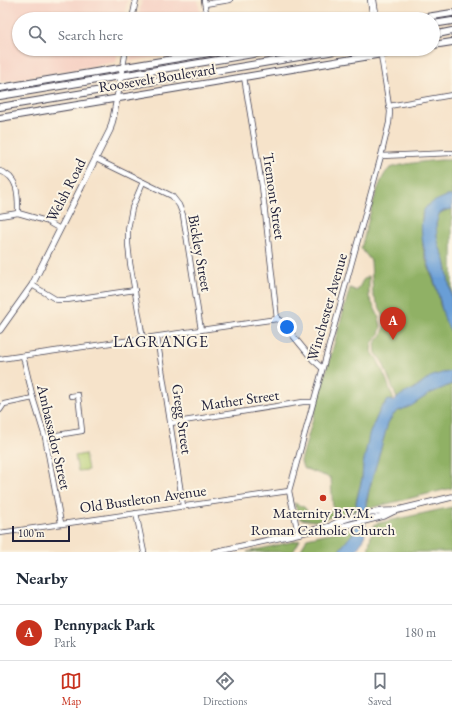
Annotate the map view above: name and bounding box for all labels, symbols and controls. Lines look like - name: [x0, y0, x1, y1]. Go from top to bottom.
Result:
- search box: [12, 12, 440, 56]
- icon: search: [26, 23, 48, 45]
- text: Search here: [58, 25, 123, 44]
- street label: Roosevelt Boulevard: [97, 59, 217, 96]
- street label: Tremont Street: [259, 151, 290, 241]
- street label: Welsh Road: [42, 155, 90, 225]
- street label: Bickley Street: [184, 213, 217, 293]
- street label: Winchester Avenue: [302, 251, 351, 363]
- pin: A: [380, 307, 406, 340]
- your location: [277, 317, 297, 337]
- district label: LAGRANGE: [113, 331, 209, 352]
- street label: Ambassador Street: [33, 382, 76, 491]
- street label: Gregg Street: [168, 383, 197, 456]
- street label: Mather Street: [200, 385, 280, 414]
- street label: Old Bustleton Avenue: [78, 480, 208, 517]
- marker: Maternity B.V.M. Roman Catholic Church: [318, 493, 328, 503]
- place label: Maternity B.V.M. Roman Catholic Church: [251, 503, 396, 539]
- scale bar: [12, 524, 70, 543]
- text: 100 m: [18, 526, 45, 540]
- text: Nearby: [16, 567, 68, 589]
- text: Pennypack Park: [54, 615, 155, 634]
- text: A: [24, 624, 34, 641]
- text: 180 m: [405, 624, 436, 641]
- text: Park: [54, 634, 76, 651]
- tab: Map: [60, 670, 82, 708]
- tab: Directions: [203, 670, 247, 708]
- tab: Saved: [368, 670, 392, 708]

